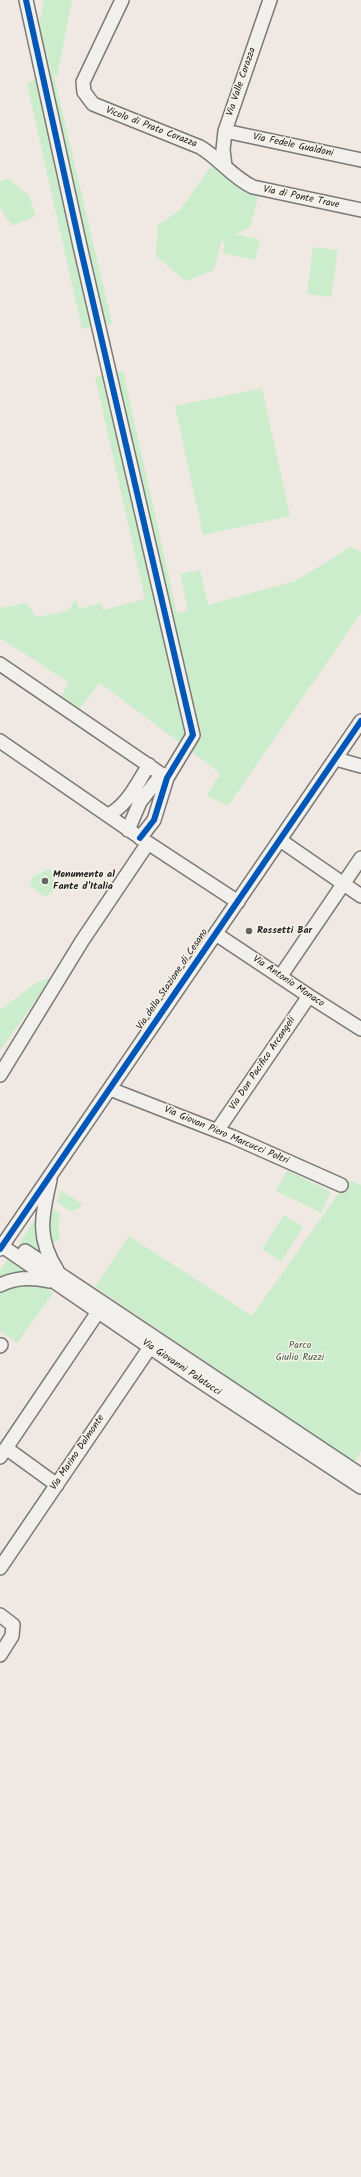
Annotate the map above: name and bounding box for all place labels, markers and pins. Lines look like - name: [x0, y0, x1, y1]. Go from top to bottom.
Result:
- place label: Monumento al Fante d'Italia: [53, 869, 115, 892]
- marker: Monumento al Fante d'Italia: [40, 876, 50, 886]
- place label: Rossetti Bar: [257, 925, 312, 937]
- marker: Rossetti Bar: [244, 926, 254, 936]

